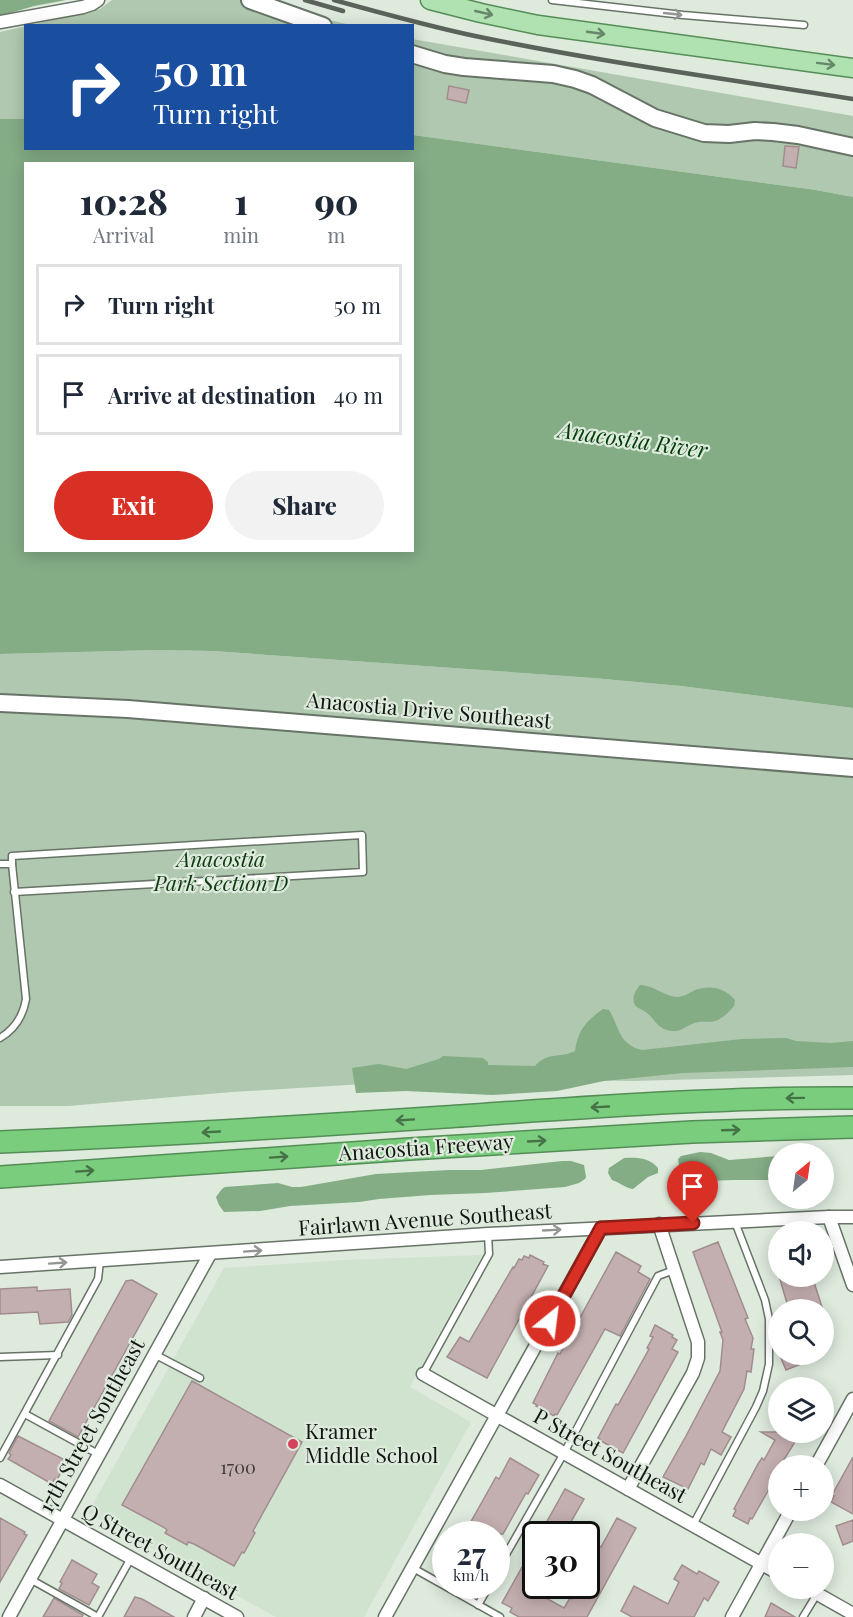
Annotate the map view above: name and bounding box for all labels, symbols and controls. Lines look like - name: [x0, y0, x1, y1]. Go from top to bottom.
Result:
- one-way arrow: [474, 8, 493, 20]
- one-way arrow: [663, 9, 682, 20]
- one-way arrow: [585, 28, 605, 39]
- text: 50 m: [153, 41, 247, 97]
- icon: right: [54, 48, 132, 126]
- one-way arrow: [816, 59, 836, 70]
- text: Turn right: [153, 95, 278, 131]
- text: 10:28: [79, 176, 168, 224]
- text: 1: [234, 176, 248, 224]
- text: 90: [314, 176, 359, 224]
- text: Arrival: [93, 221, 154, 248]
- text: min: [223, 221, 259, 248]
- text: m: [328, 221, 345, 248]
- icon: right: [57, 288, 90, 321]
- text: Turn right: [108, 290, 214, 320]
- text: 50 m: [334, 290, 381, 320]
- icon: arrive: [57, 378, 90, 411]
- text: Arrive at destination: [108, 380, 316, 410]
- text: 40 m: [334, 380, 383, 410]
- water label: Anacostia River: [555, 413, 710, 464]
- button: Exit: [54, 471, 213, 540]
- button: Share: [225, 471, 384, 540]
- street label: Anacostia Drive Southeast: [305, 684, 553, 734]
- park label: Anacostia Park Section D: [153, 844, 288, 896]
- one-way arrow: [785, 1093, 805, 1104]
- one-way arrow: [590, 1102, 610, 1113]
- one-way arrow: [396, 1114, 416, 1125]
- one-way arrow: [721, 1125, 741, 1136]
- street label: Anacostia Freeway: [336, 1126, 515, 1166]
- one-way arrow: [201, 1127, 221, 1138]
- one-way arrow: [526, 1135, 546, 1146]
- north arrow: [768, 1143, 834, 1209]
- map controls: [768, 1143, 834, 1599]
- one-way arrow: [269, 1152, 289, 1163]
- pin: [667, 1161, 718, 1223]
- one-way arrow: [74, 1165, 94, 1176]
- icon: arrive: [676, 1170, 709, 1203]
- street label: Fairlawn Avenue Southeast: [297, 1195, 553, 1241]
- button: sound: [768, 1221, 834, 1287]
- one-way arrow: [542, 1225, 562, 1236]
- one-way arrow: [242, 1245, 262, 1256]
- one-way arrow: [48, 1257, 68, 1268]
- position arrow: [518, 1289, 582, 1353]
- button: search: [768, 1299, 834, 1365]
- street label: 17th Street Southeast: [31, 1332, 150, 1517]
- button: layers: [768, 1377, 834, 1443]
- street label: P Street Southeast: [529, 1401, 693, 1508]
- place label: Kramer Middle School: [305, 1416, 438, 1468]
- marker: Kramer Middle School: [286, 1437, 300, 1451]
- house number: 1700: [220, 1455, 256, 1479]
- button: +: [768, 1455, 834, 1521]
- street label: Q Street Southeast: [78, 1496, 245, 1605]
- speed limit sign: 30: [522, 1521, 600, 1599]
- text: 27: [456, 1533, 486, 1573]
- button: −: [768, 1533, 834, 1599]
- text: km/h: [453, 1565, 489, 1585]

